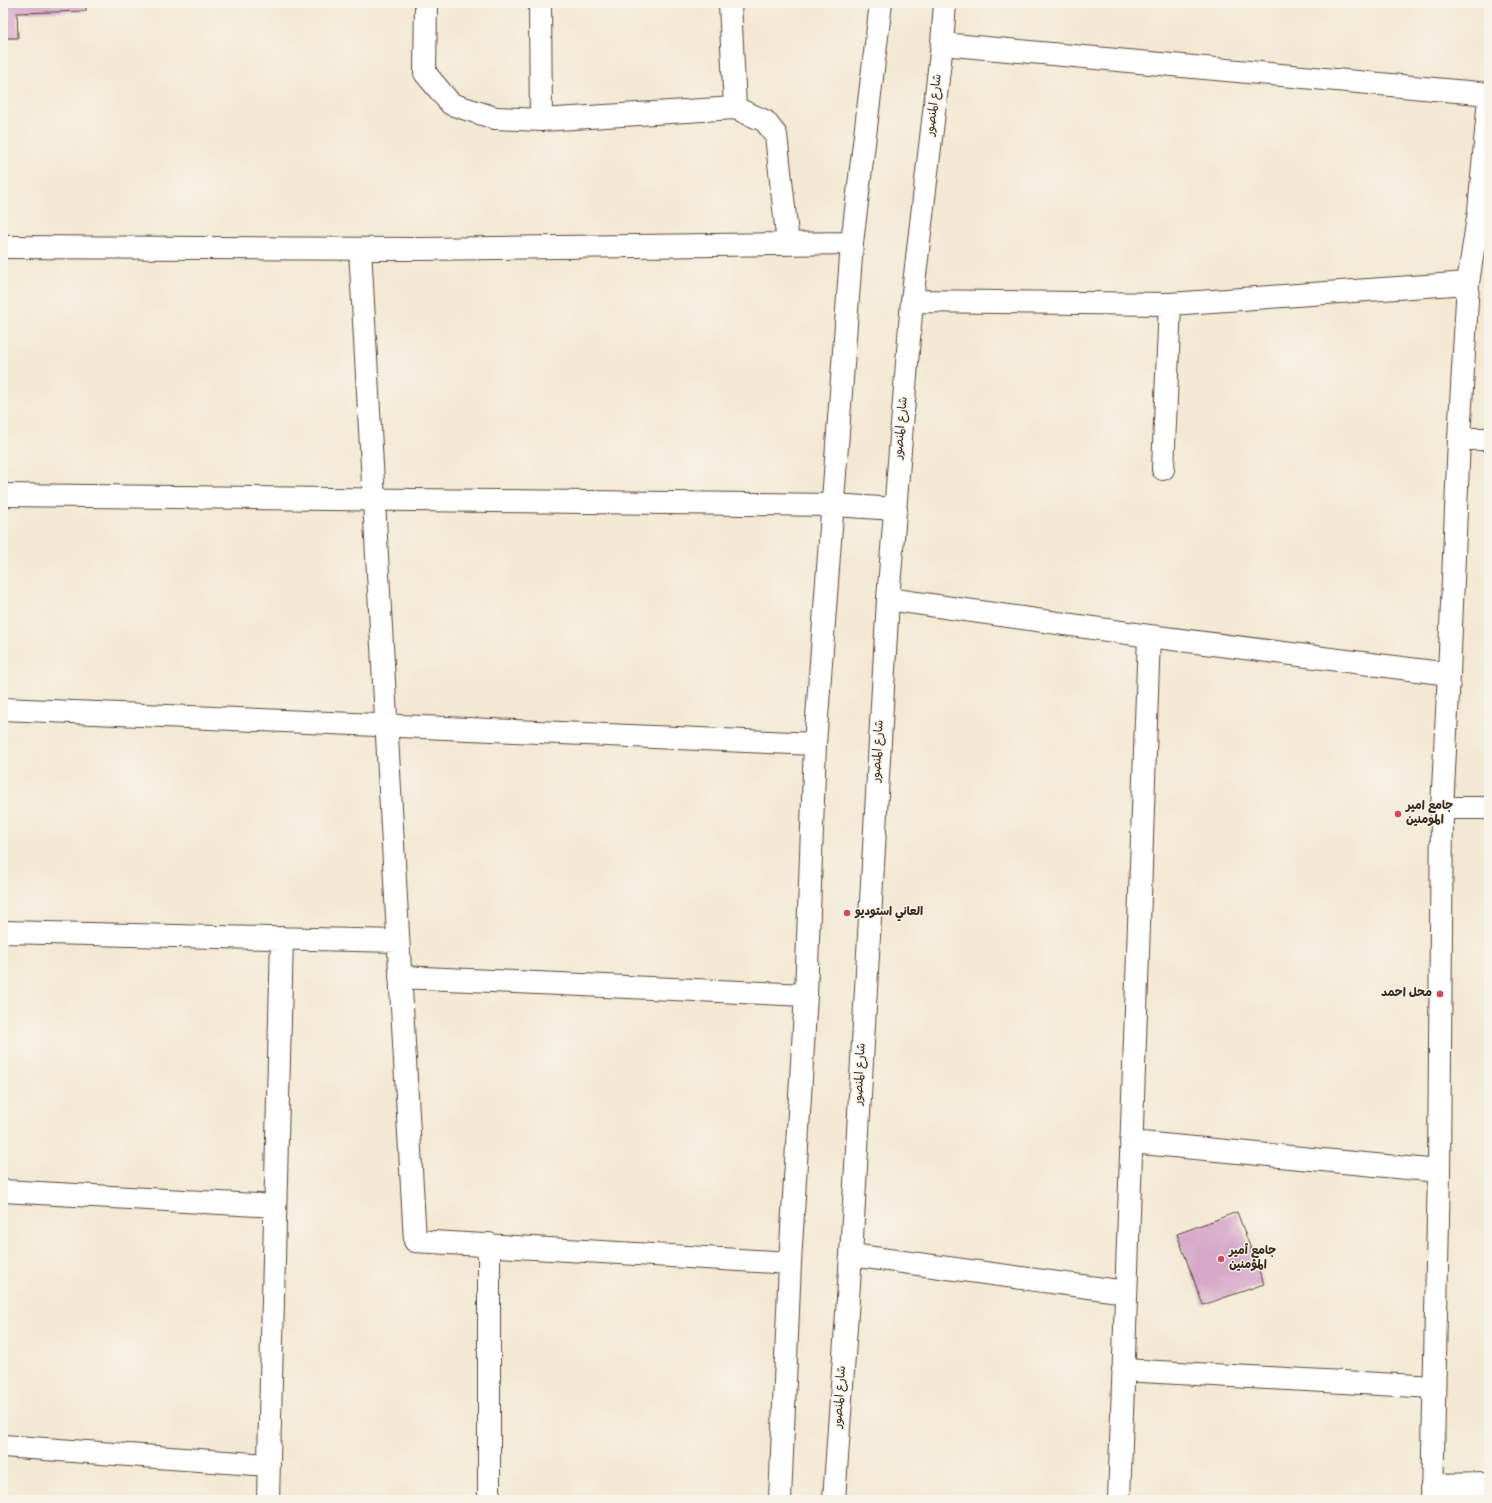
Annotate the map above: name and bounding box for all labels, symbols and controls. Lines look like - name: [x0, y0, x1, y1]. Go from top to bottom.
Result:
- street label: شارع المنصور: [924, 73, 946, 138]
- street label: شارع المنصور: [892, 396, 912, 461]
- street label: شارع المنصور: [870, 719, 888, 784]
- place label: جامع امير المومنين: [1405, 800, 1453, 828]
- marker: جامع امير المومنين: [1393, 809, 1403, 819]
- place label: العاني استوديو: [854, 905, 923, 922]
- marker: العاني استوديو: [842, 908, 852, 918]
- place label: محل احمد: [1381, 987, 1432, 1001]
- marker: محل احمد: [1435, 989, 1445, 999]
- street label: شارع المنصور: [852, 1042, 870, 1107]
- place label: جامع أمير المؤمنين: [1228, 1242, 1276, 1273]
- marker: جامع أمير المؤمنين: [1216, 1254, 1226, 1264]
- street label: شارع المنصور: [832, 1365, 850, 1430]

